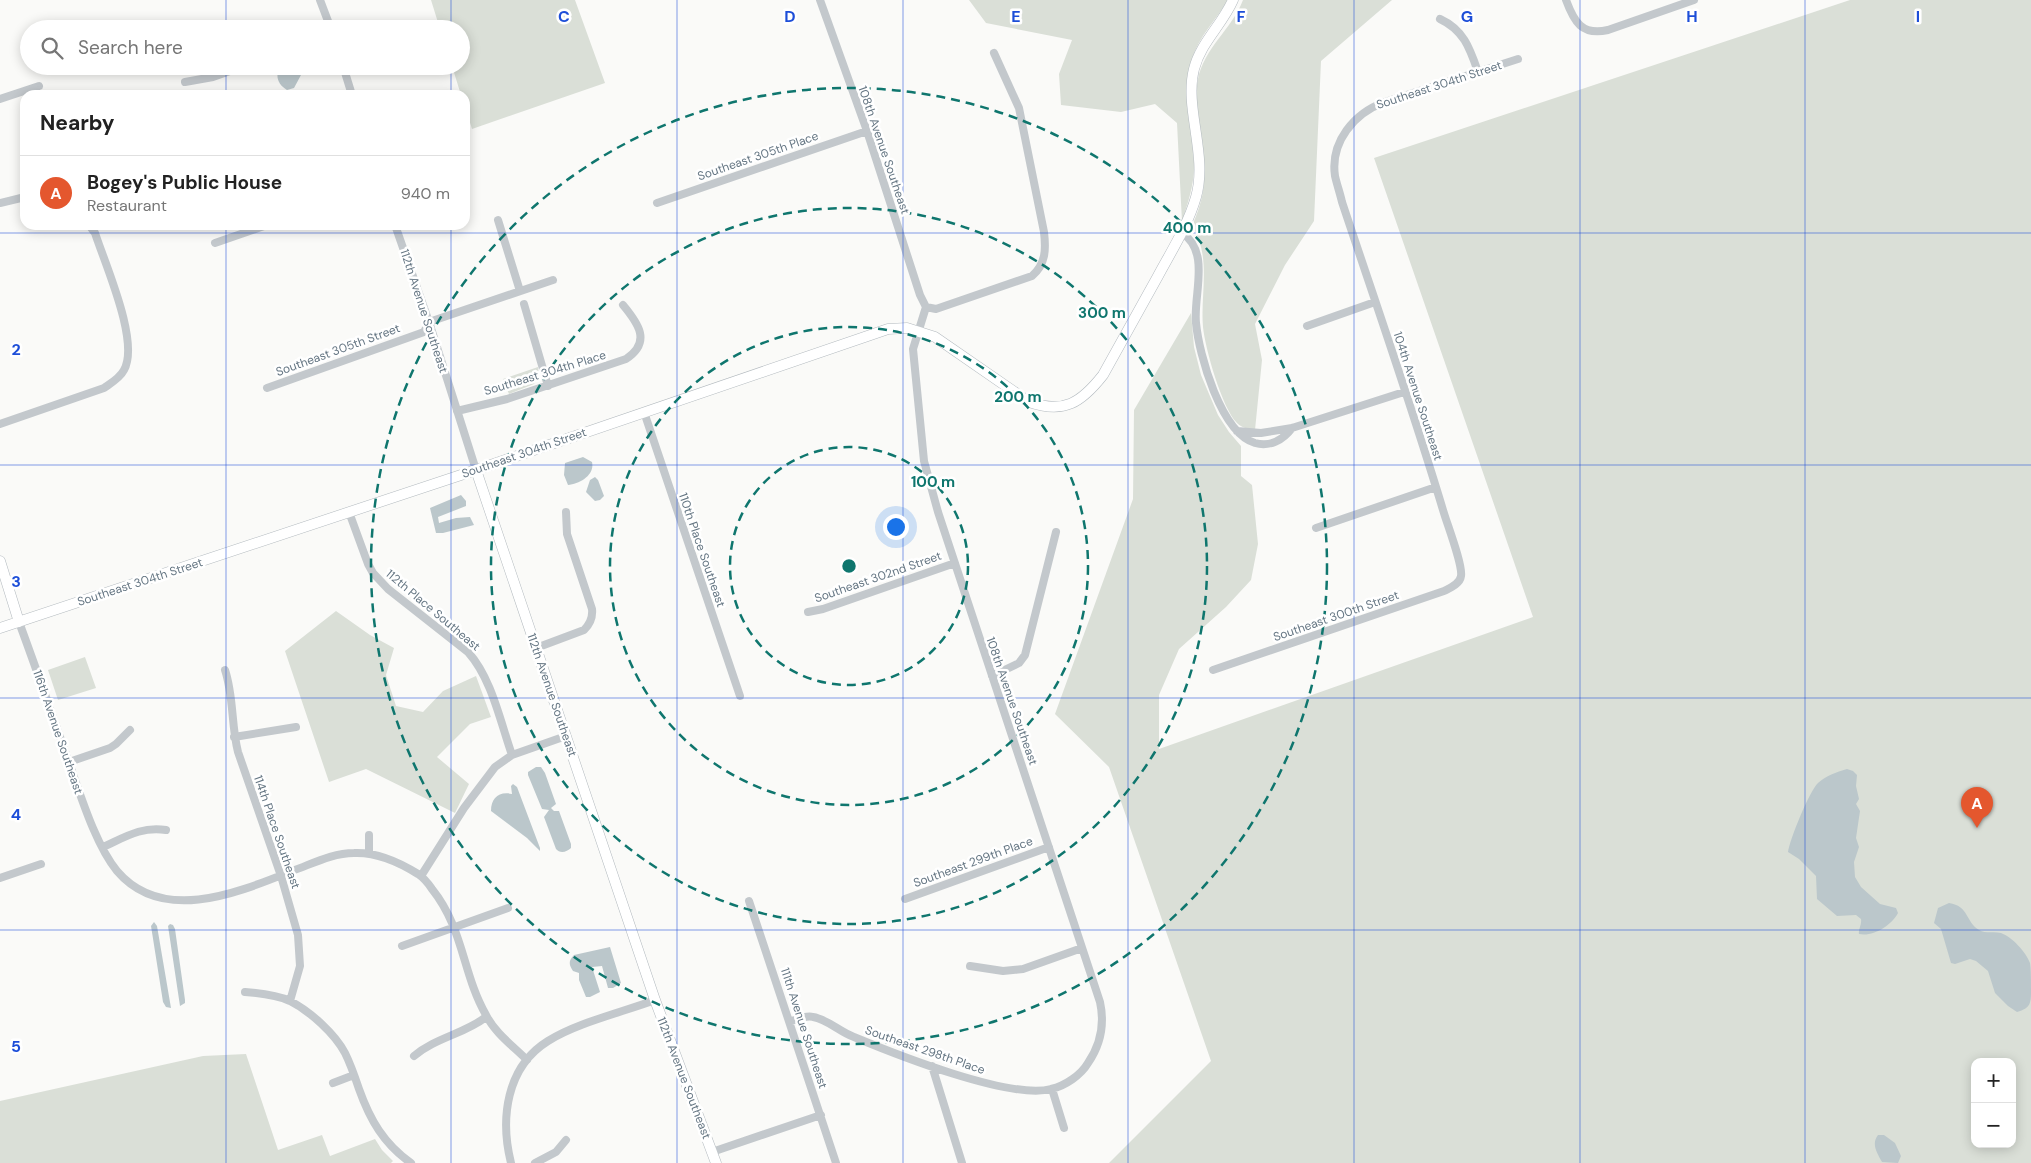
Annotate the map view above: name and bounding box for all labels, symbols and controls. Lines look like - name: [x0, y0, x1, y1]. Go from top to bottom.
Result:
- text: C: [558, 6, 570, 27]
- text: D: [784, 6, 796, 27]
- text: E: [1011, 6, 1021, 27]
- text: F: [1237, 6, 1246, 27]
- text: G: [1461, 6, 1473, 27]
- text: H: [1686, 6, 1698, 27]
- text: I: [1916, 6, 1920, 27]
- search box: [20, 20, 470, 75]
- icon: search: [38, 34, 66, 62]
- text: Search here: [78, 35, 183, 60]
- street label: Southeast 304th Street: [1374, 57, 1504, 113]
- street label: 108th Avenue Southeast: [855, 84, 914, 216]
- text: Nearby: [40, 109, 114, 137]
- street label: Southeast 305th Place: [695, 128, 821, 184]
- text: Bogey's Public House: [87, 170, 282, 195]
- text: A: [50, 183, 62, 204]
- text: 940 m: [401, 183, 450, 204]
- text: Restaurant: [87, 195, 167, 216]
- text: 400 m: [1163, 218, 1211, 238]
- street label: 112th Avenue Southeast: [396, 247, 452, 375]
- text: 300 m: [1078, 303, 1126, 323]
- street label: Southeast 305th Street: [274, 320, 403, 380]
- street label: 104th Avenue Southeast: [1390, 330, 1446, 463]
- text: 2: [11, 339, 21, 360]
- street label: Southeast 304th Place: [482, 347, 608, 399]
- text: 200 m: [994, 387, 1042, 407]
- street label: Southeast 304th Street: [459, 424, 589, 482]
- text: 100 m: [911, 472, 955, 492]
- street label: 110th Place Southeast: [675, 491, 729, 610]
- your location: [883, 514, 909, 540]
- street label: Southeast 302nd Street: [812, 548, 944, 606]
- street label: Southeast 304th Street: [75, 554, 205, 610]
- centre of rings: [840, 557, 858, 575]
- street label: 112th Place Southeast: [382, 566, 484, 654]
- text: 3: [11, 571, 21, 592]
- street label: Southeast 300th Street: [1271, 587, 1401, 645]
- street label: 112th Avenue Southeast: [523, 631, 581, 759]
- street label: 108th Avenue Southeast: [983, 635, 1042, 767]
- street label: 116th Avenue Southeast: [29, 668, 87, 796]
- street label: 114th Place Southeast: [250, 773, 304, 891]
- pin: A: [1961, 787, 1993, 828]
- text: 4: [11, 804, 21, 825]
- street label: Southeast 299th Place: [911, 833, 1035, 891]
- street label: 111th Avenue Southeast: [777, 965, 831, 1091]
- street label: 112th Avenue Southeast: [653, 1015, 715, 1142]
- street label: Southeast 298th Place: [863, 1022, 987, 1078]
- text: 5: [11, 1036, 21, 1057]
- map controls: [1971, 1058, 2016, 1148]
- button: +: [1971, 1058, 2016, 1103]
- button: −: [1971, 1103, 2016, 1148]

